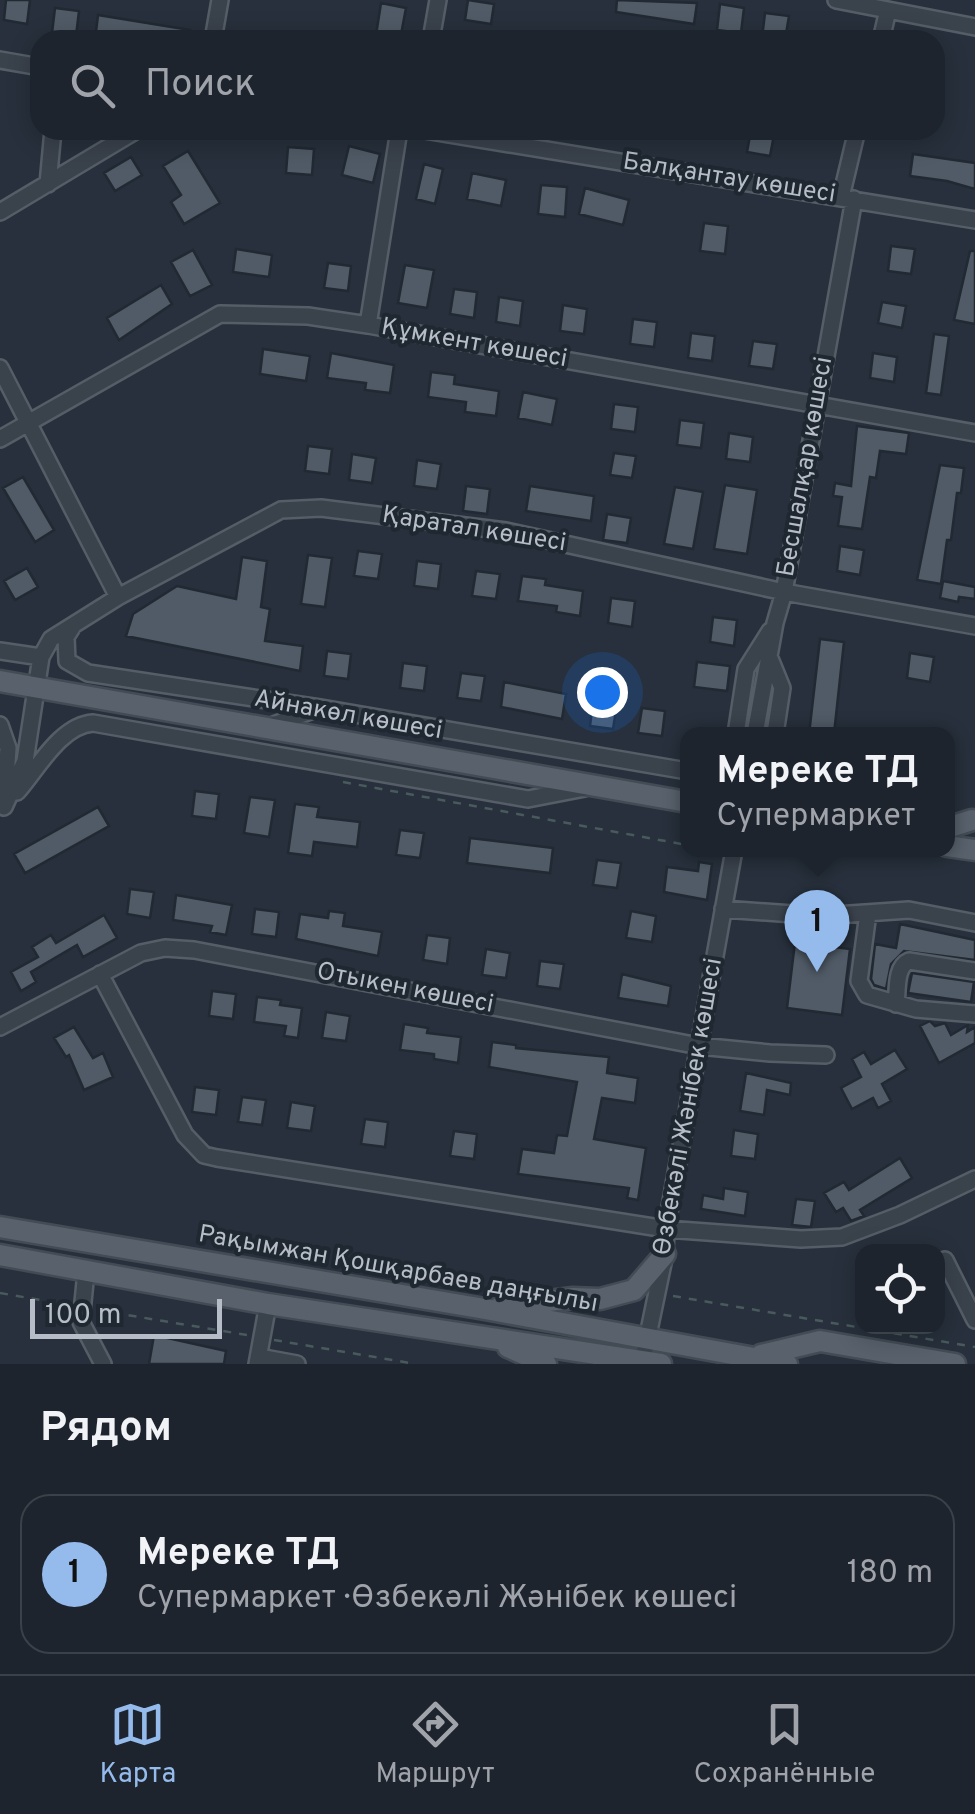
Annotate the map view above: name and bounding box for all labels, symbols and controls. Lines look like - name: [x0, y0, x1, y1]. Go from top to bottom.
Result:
- search box: [30, 30, 945, 140]
- icon: search: [65, 58, 120, 113]
- text: Поиск: [145, 61, 256, 110]
- street label: Балқантау көшесі: [620, 146, 838, 212]
- street label: Құмкент көшесі: [378, 312, 570, 376]
- street label: Бесшалқар көшесі: [771, 354, 841, 580]
- street label: Қаратал көшесі: [380, 500, 568, 560]
- your location: [577, 667, 628, 718]
- street label: Айнакөл көшесі: [251, 684, 445, 748]
- popup: [680, 727, 955, 857]
- text: Мереке ТД: [716, 748, 919, 797]
- text: Супермаркет: [716, 797, 915, 837]
- pin: 1: [784, 890, 850, 972]
- street label: Отыкен көшесі: [314, 956, 496, 1022]
- street label: Өзбекәлі Жәнібек көшесі: [647, 956, 731, 1258]
- street label: Рақымжан Қошқарбаев даңғылы: [196, 1219, 600, 1321]
- map controls: [855, 1244, 945, 1334]
- button: locate: [855, 1244, 945, 1334]
- scale bar: [30, 1294, 222, 1338]
- text: 100 m: [45, 1298, 121, 1334]
- text: Рядом: [40, 1403, 172, 1456]
- text: Мереке ТД: [137, 1530, 339, 1579]
- text: 1: [68, 1554, 81, 1594]
- text: 180 m: [847, 1554, 933, 1594]
- text: Супермаркет · Өзбекәлі Жәнібек көшесі: [137, 1579, 737, 1619]
- tab: Карта: [100, 1697, 176, 1793]
- tab: Маршрут: [375, 1697, 495, 1793]
- tab: Сохранённые: [694, 1697, 875, 1793]

